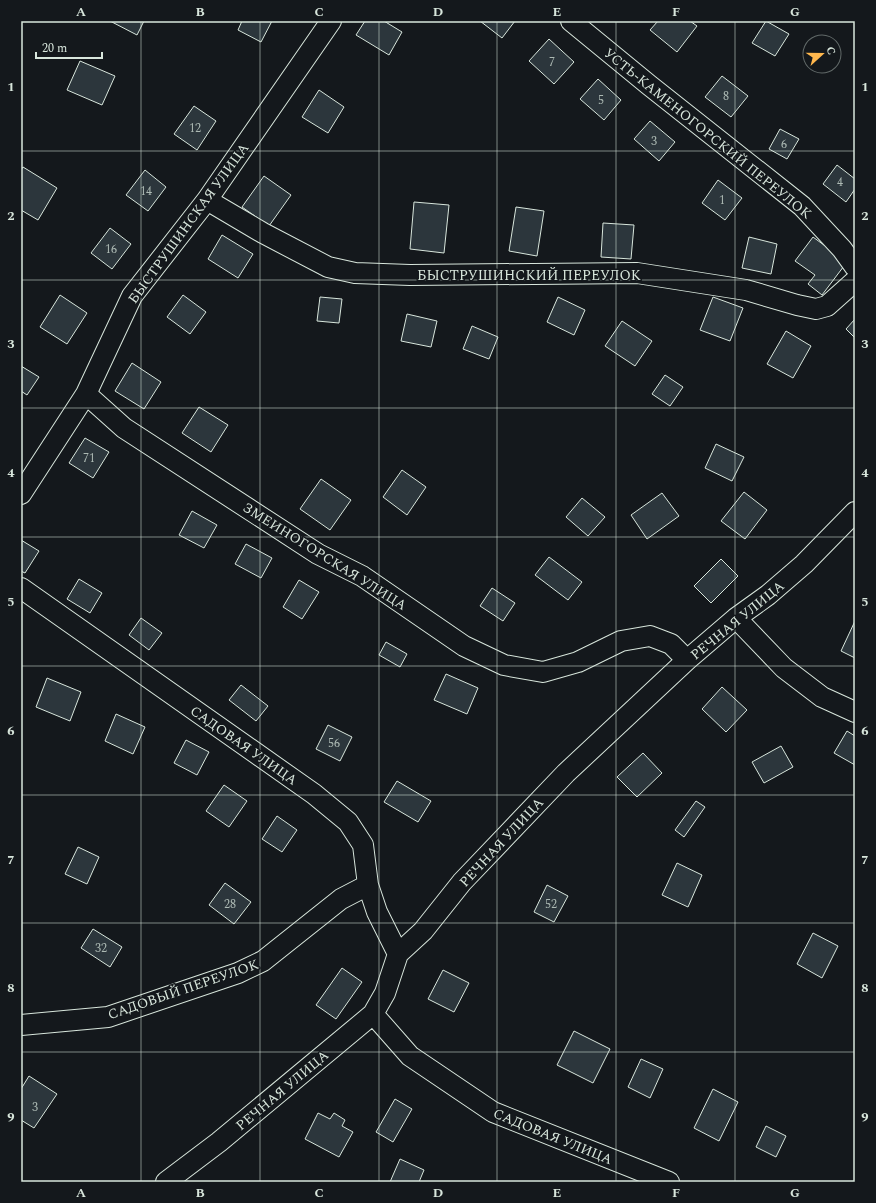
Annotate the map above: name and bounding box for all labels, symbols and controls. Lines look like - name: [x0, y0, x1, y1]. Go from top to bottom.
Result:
- text: A: [76, 2, 86, 22]
- text: B: [195, 2, 205, 22]
- text: C: [314, 2, 324, 22]
- text: D: [433, 2, 443, 22]
- text: E: [553, 2, 562, 22]
- text: F: [672, 2, 680, 22]
- text: G: [790, 2, 800, 22]
- scale bar: [36, 34, 102, 60]
- north arrow: [802, 34, 842, 74]
- text: 20 m: [42, 39, 67, 58]
- street label: УСТЬ-КАМЕНОГОРСКИЙ ПЕРЕУЛОК: [599, 43, 816, 224]
- text: С: [822, 44, 840, 57]
- house number: 7: [549, 53, 555, 72]
- text: 1: [7, 77, 15, 97]
- text: 1: [861, 77, 869, 97]
- house number: 8: [723, 87, 729, 106]
- house number: 5: [598, 91, 604, 110]
- house number: 12: [189, 119, 201, 138]
- house number: 3: [651, 132, 657, 151]
- house number: 6: [781, 135, 787, 154]
- street label: БЫСТРУШИНСКАЯ УЛИЦА: [123, 138, 254, 308]
- house number: 4: [837, 173, 843, 192]
- house number: 14: [140, 182, 152, 201]
- house number: 1: [719, 191, 725, 210]
- text: 2: [7, 206, 15, 226]
- text: 2: [861, 206, 869, 226]
- house number: 16: [105, 240, 117, 259]
- street label: БЫСТРУШИНСКИЙ ПЕРЕУЛОК: [417, 265, 641, 286]
- text: 3: [7, 334, 15, 354]
- text: 3: [861, 334, 869, 354]
- house number: 71: [83, 449, 95, 468]
- text: 4: [7, 463, 15, 483]
- text: 4: [861, 463, 869, 483]
- street label: ЗМЕИНОГОРСКАЯ УЛИЦА: [239, 497, 411, 616]
- street label: РЕЧНАЯ УЛИЦА: [686, 575, 789, 665]
- text: 5: [7, 592, 15, 612]
- text: 5: [861, 592, 869, 612]
- street label: САДОВАЯ УЛИЦА: [186, 700, 302, 791]
- text: 6: [7, 721, 15, 741]
- text: 6: [861, 721, 869, 741]
- house number: 56: [328, 734, 340, 753]
- street label: РЕЧНАЯ УЛИЦА: [454, 792, 549, 892]
- text: 7: [7, 850, 15, 870]
- text: 7: [861, 850, 869, 870]
- house number: 28: [224, 895, 236, 914]
- house number: 52: [545, 895, 557, 914]
- house number: 32: [95, 939, 107, 958]
- street label: САДОВЫЙ ПЕРЕУЛОК: [105, 954, 261, 1025]
- text: 8: [7, 978, 15, 998]
- text: 8: [861, 978, 869, 998]
- street label: РЕЧНАЯ УЛИЦА: [231, 1045, 334, 1136]
- house number: 3: [32, 1098, 38, 1117]
- street label: САДОВАЯ УЛИЦА: [490, 1103, 616, 1170]
- text: 9: [7, 1107, 15, 1127]
- text: 9: [861, 1107, 869, 1127]
- text: A: [76, 1183, 86, 1203]
- text: B: [195, 1183, 205, 1203]
- text: C: [314, 1183, 324, 1203]
- text: D: [433, 1183, 443, 1203]
- text: E: [553, 1183, 562, 1203]
- text: F: [672, 1183, 680, 1203]
- text: G: [790, 1183, 800, 1203]

